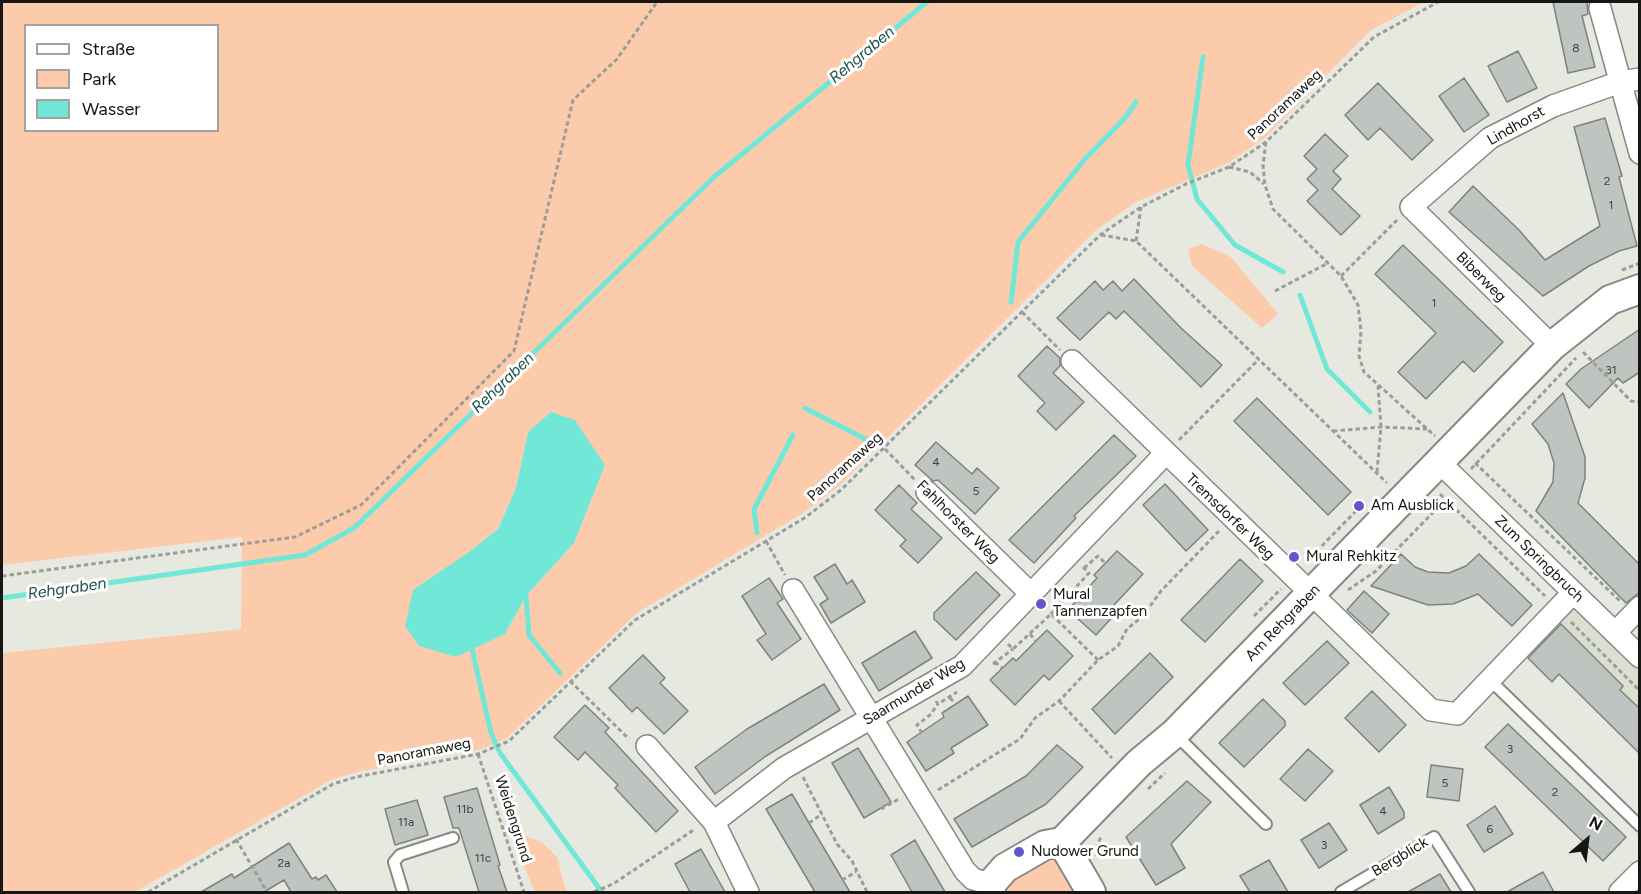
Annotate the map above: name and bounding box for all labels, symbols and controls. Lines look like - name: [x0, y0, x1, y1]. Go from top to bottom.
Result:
- water label: Rehgraben: [826, 22, 898, 88]
- legend: [24, 24, 219, 132]
- text: Straße: [82, 38, 135, 60]
- house number: 8: [1572, 41, 1580, 55]
- street label: Panoramaweg: [1244, 66, 1326, 144]
- text: Park: [82, 68, 116, 90]
- text: Wasser: [82, 98, 140, 120]
- street label: Lindhorst: [1484, 102, 1548, 150]
- house number: 2: [1604, 174, 1610, 188]
- house number: 1: [1609, 198, 1613, 212]
- street label: Biberweg: [1452, 248, 1510, 306]
- house number: 1: [1432, 296, 1436, 310]
- water label: Rehgraben: [468, 349, 538, 417]
- house number: 31: [1605, 363, 1617, 377]
- street label: Panoramaweg: [804, 429, 886, 505]
- house number: 4: [932, 455, 940, 469]
- street label: Tremsdorfer Weg: [1182, 470, 1278, 564]
- street label: Fahlhorster Weg: [913, 477, 1003, 567]
- house number: 5: [973, 484, 979, 498]
- place label: Am Ausblick: [1371, 497, 1454, 515]
- marker: Am Ausblick: [1352, 499, 1366, 513]
- street label: Zum Springbruch: [1491, 512, 1587, 606]
- place label: Mural Rehkitz: [1306, 548, 1397, 566]
- marker: Mural Rehkitz: [1287, 550, 1301, 564]
- water label: Rehgraben: [27, 574, 107, 604]
- street label: Am Rehgraben: [1242, 581, 1324, 665]
- place label: Mural Tannenzapfen: [1053, 586, 1147, 621]
- marker: Mural Tannenzapfen: [1034, 597, 1048, 611]
- street label: Saarmunder Weg: [860, 655, 968, 729]
- street label: Panoramaweg: [376, 734, 472, 770]
- house number: 3: [1507, 742, 1513, 756]
- street label: Weidengrund: [491, 773, 535, 865]
- house number: 5: [1442, 776, 1448, 790]
- house number: 2: [1552, 785, 1558, 799]
- house number: 11b: [457, 802, 473, 816]
- house number: 4: [1379, 804, 1387, 818]
- north arrow: [1557, 810, 1617, 870]
- text: N: [1586, 812, 1606, 835]
- house number: 11a: [398, 815, 414, 829]
- house number: 6: [1487, 822, 1493, 836]
- street label: Bergblick: [1369, 833, 1431, 881]
- house number: 3: [1321, 838, 1327, 852]
- place label: Nudower Grund: [1031, 843, 1139, 861]
- marker: Nudower Grund: [1012, 845, 1026, 859]
- house number: 11c: [475, 851, 491, 865]
- house number: 2a: [278, 856, 290, 870]

